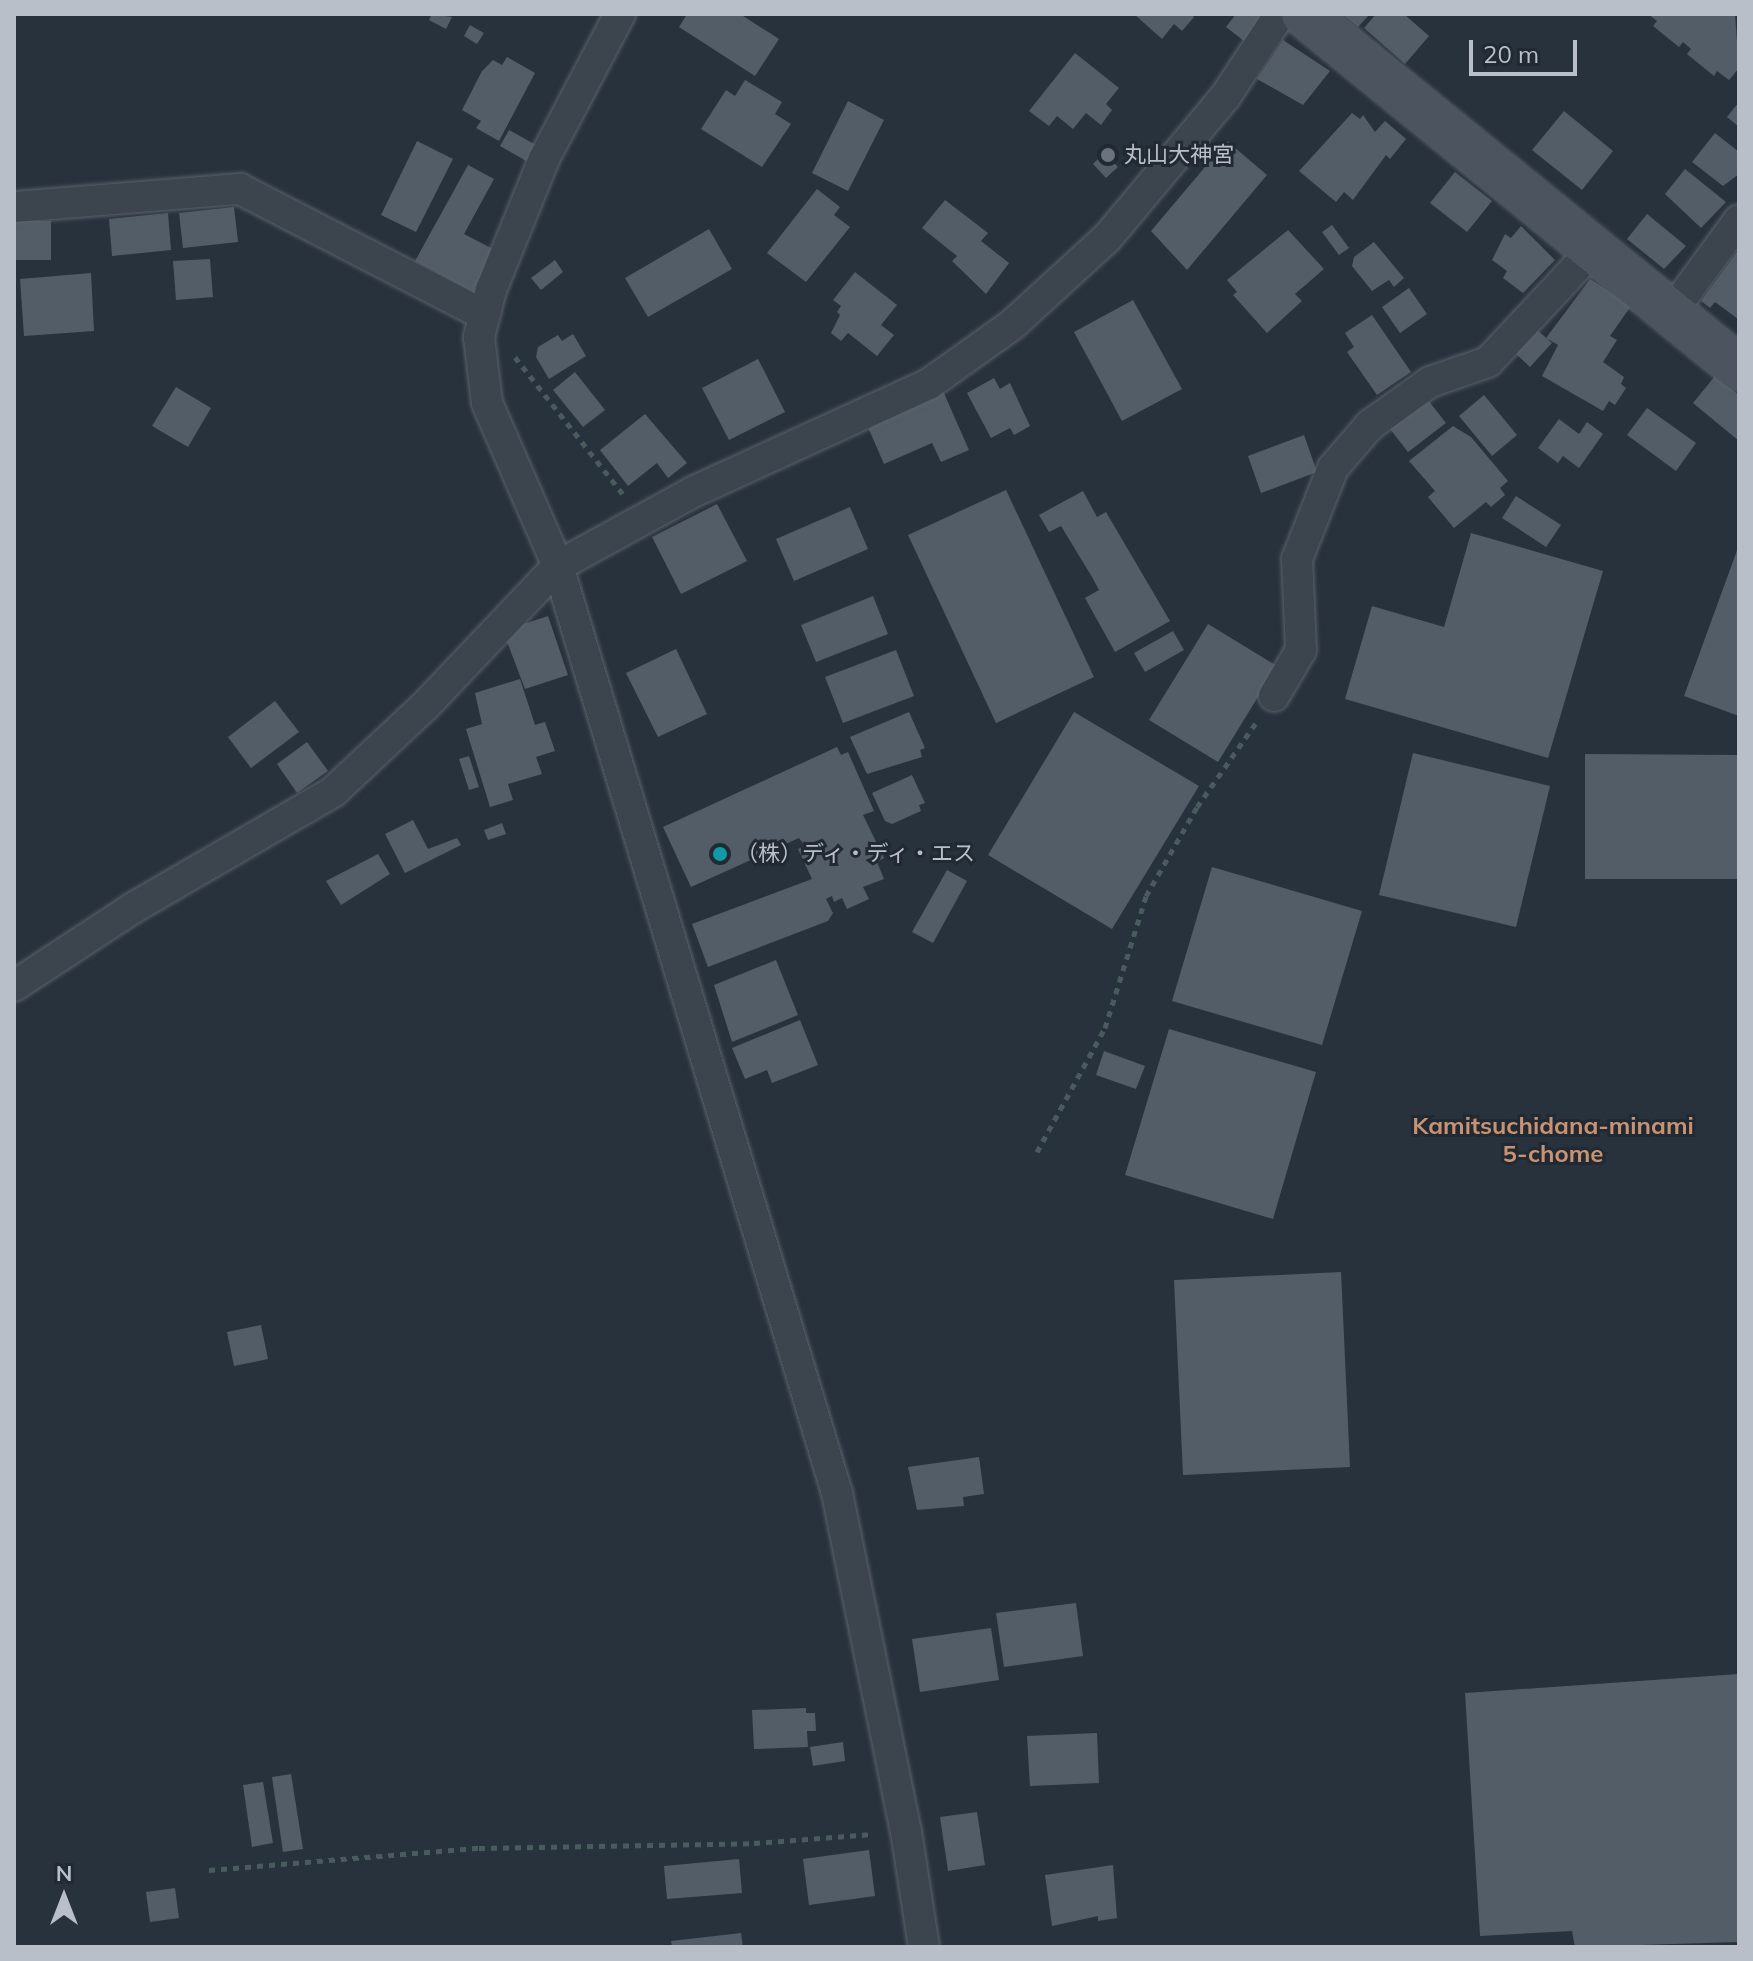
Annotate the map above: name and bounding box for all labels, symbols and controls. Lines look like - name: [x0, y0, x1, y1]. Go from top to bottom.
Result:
- scale bar: [1473, 24, 1581, 74]
- text: 20 m: [1483, 39, 1539, 69]
- place label: 丸山大神宮: [1124, 142, 1234, 168]
- marker: 丸山大神宮: [1099, 146, 1117, 164]
- place label: （株）ディ・ディ・エス: [736, 841, 978, 867]
- marker: （株）ディ・ディ・エス: [711, 845, 729, 863]
- district label: Kamitsuchidana-minami 5-chome: [1412, 1112, 1694, 1168]
- north arrow: [24, 1857, 104, 1937]
- text: N: [56, 1859, 72, 1887]

